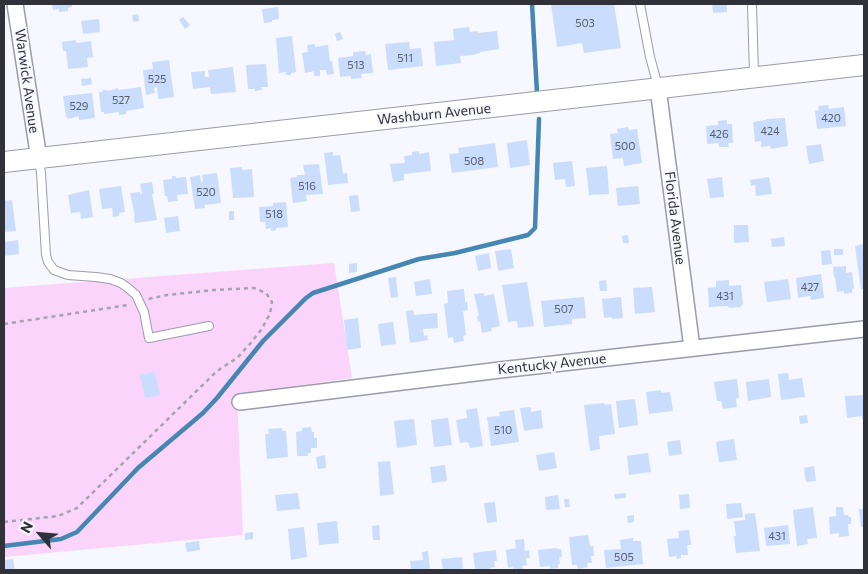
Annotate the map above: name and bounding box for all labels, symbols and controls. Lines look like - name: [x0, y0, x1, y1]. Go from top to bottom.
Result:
- house number: 503: [575, 16, 595, 30]
- street label: Warwick Avenue: [11, 28, 43, 134]
- house number: 511: [397, 51, 413, 65]
- house number: 513: [347, 58, 365, 72]
- house number: 525: [148, 72, 166, 86]
- house number: 527: [112, 93, 130, 107]
- house number: 529: [69, 99, 89, 113]
- street label: Washburn Avenue: [376, 100, 492, 128]
- house number: 420: [821, 111, 841, 125]
- house number: 424: [761, 124, 779, 138]
- house number: 426: [709, 127, 729, 141]
- house number: 500: [615, 139, 635, 153]
- house number: 508: [464, 154, 484, 168]
- street label: Florida Avenue: [661, 170, 689, 266]
- house number: 516: [298, 179, 316, 193]
- house number: 520: [196, 185, 216, 199]
- house number: 518: [265, 207, 283, 221]
- house number: 427: [801, 280, 819, 294]
- house number: 431: [716, 289, 734, 303]
- house number: 507: [554, 302, 574, 316]
- street label: Kentucky Avenue: [497, 350, 607, 378]
- house number: 510: [494, 423, 512, 437]
- north arrow: [15, 509, 65, 559]
- text: N: [16, 518, 36, 535]
- house number: 431: [768, 529, 786, 543]
- house number: 505: [614, 550, 634, 564]

